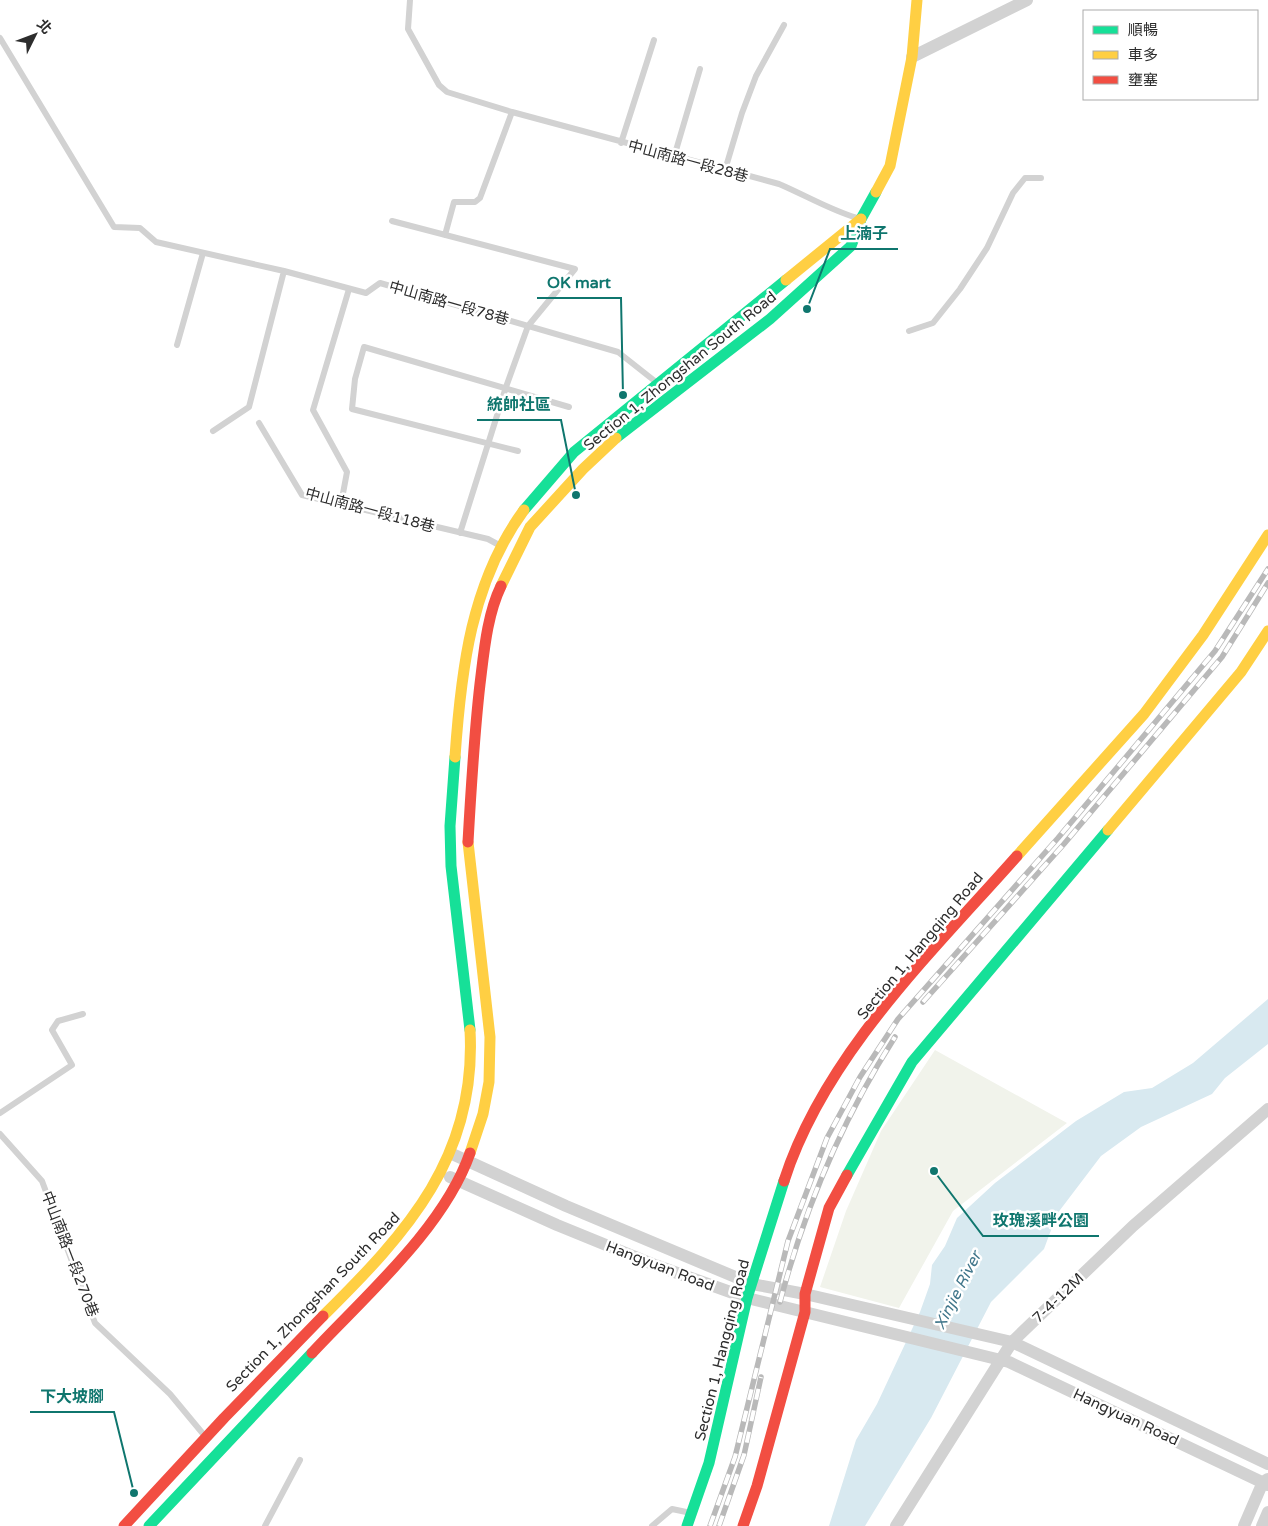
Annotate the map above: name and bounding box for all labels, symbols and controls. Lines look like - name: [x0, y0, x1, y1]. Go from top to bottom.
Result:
- north arrow: [10, 10, 60, 60]
- legend: [1083, 10, 1258, 100]
- text: 北: [33, 16, 55, 38]
- text: 順暢: [1128, 21, 1158, 39]
- text: 車多: [1128, 46, 1158, 64]
- text: 壅塞: [1128, 71, 1158, 89]
- street label: 中山南路一段28巷: [626, 136, 750, 186]
- callout: 上湳子: [830, 218, 898, 249]
- text: 上湳子: [840, 224, 888, 244]
- callout: OK mart: [537, 267, 621, 298]
- text: OK mart: [547, 273, 612, 293]
- street label: 中山南路一段78巷: [387, 277, 511, 329]
- street label: Section 1, Zhongshan South Road: [580, 288, 780, 454]
- callout: 統帥社區: [477, 389, 561, 420]
- text: 統帥社區: [487, 395, 551, 415]
- street label: 中山南路一段118巷: [303, 484, 437, 536]
- street label: Section 1, Hangqing Road: [853, 869, 987, 1023]
- street label: 中山南路一段270巷: [38, 1189, 102, 1319]
- callout: 玫瑰溪畔公園: [983, 1205, 1099, 1236]
- street label: Section 1, Zhongshan South Road: [222, 1208, 404, 1396]
- text: 玫瑰溪畔公園: [993, 1211, 1089, 1231]
- street label: Hangyuan Road: [603, 1237, 717, 1295]
- water label: Xinjie River: [930, 1247, 987, 1333]
- street label: Section 1, Hangqing Road: [691, 1257, 753, 1443]
- street label: 7-4-12M: [1029, 1269, 1087, 1327]
- callout: 下大坡腳: [30, 1381, 114, 1412]
- street label: Hangyuan Road: [1070, 1385, 1182, 1449]
- text: 下大坡腳: [40, 1387, 104, 1407]

